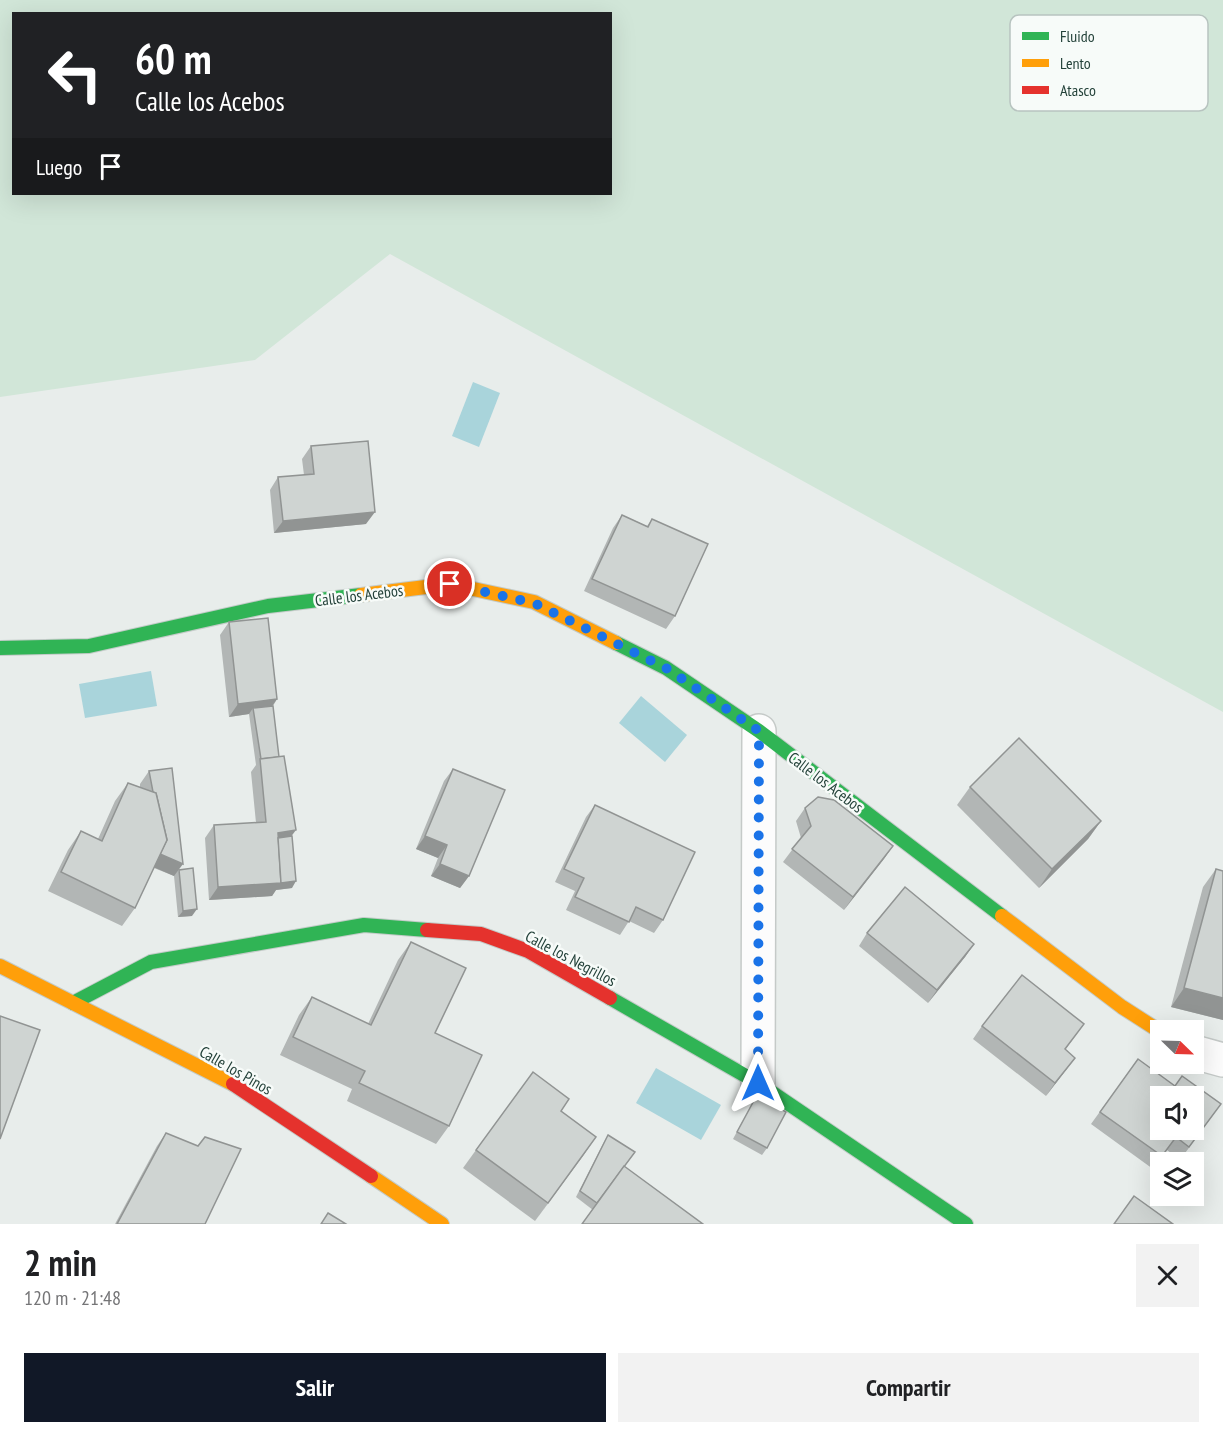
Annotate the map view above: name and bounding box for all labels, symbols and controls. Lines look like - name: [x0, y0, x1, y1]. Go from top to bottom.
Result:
- legend: [1010, 15, 1208, 111]
- text: Fluido: [1060, 26, 1095, 46]
- text: 60 m: [135, 31, 212, 86]
- icon: left: [36, 36, 114, 114]
- text: Lento: [1060, 53, 1091, 73]
- text: Atasco: [1060, 80, 1096, 100]
- text: Calle los Acebos: [135, 84, 285, 118]
- icon: arrive: [94, 150, 127, 183]
- text: Luego: [36, 153, 82, 181]
- pin: [424, 558, 475, 609]
- icon: arrive: [433, 567, 466, 600]
- street label: Calle los Acebos: [314, 580, 404, 610]
- street label: Calle los Acebos: [785, 747, 867, 817]
- street label: Calle los Negrillos: [522, 926, 620, 990]
- north arrow: [1150, 1020, 1204, 1074]
- map controls: [1150, 1020, 1204, 1206]
- street label: Calle los Pinos: [196, 1041, 276, 1099]
- position arrow: [726, 1051, 790, 1115]
- button: sound: [1150, 1086, 1204, 1140]
- button: layers: [1150, 1152, 1204, 1206]
- text: 2 min: [24, 1239, 97, 1286]
- button: close: [1136, 1244, 1199, 1307]
- text: 120 m · 21:48: [24, 1285, 121, 1311]
- button: Salir: [24, 1353, 606, 1422]
- button: Compartir: [618, 1353, 1199, 1422]

